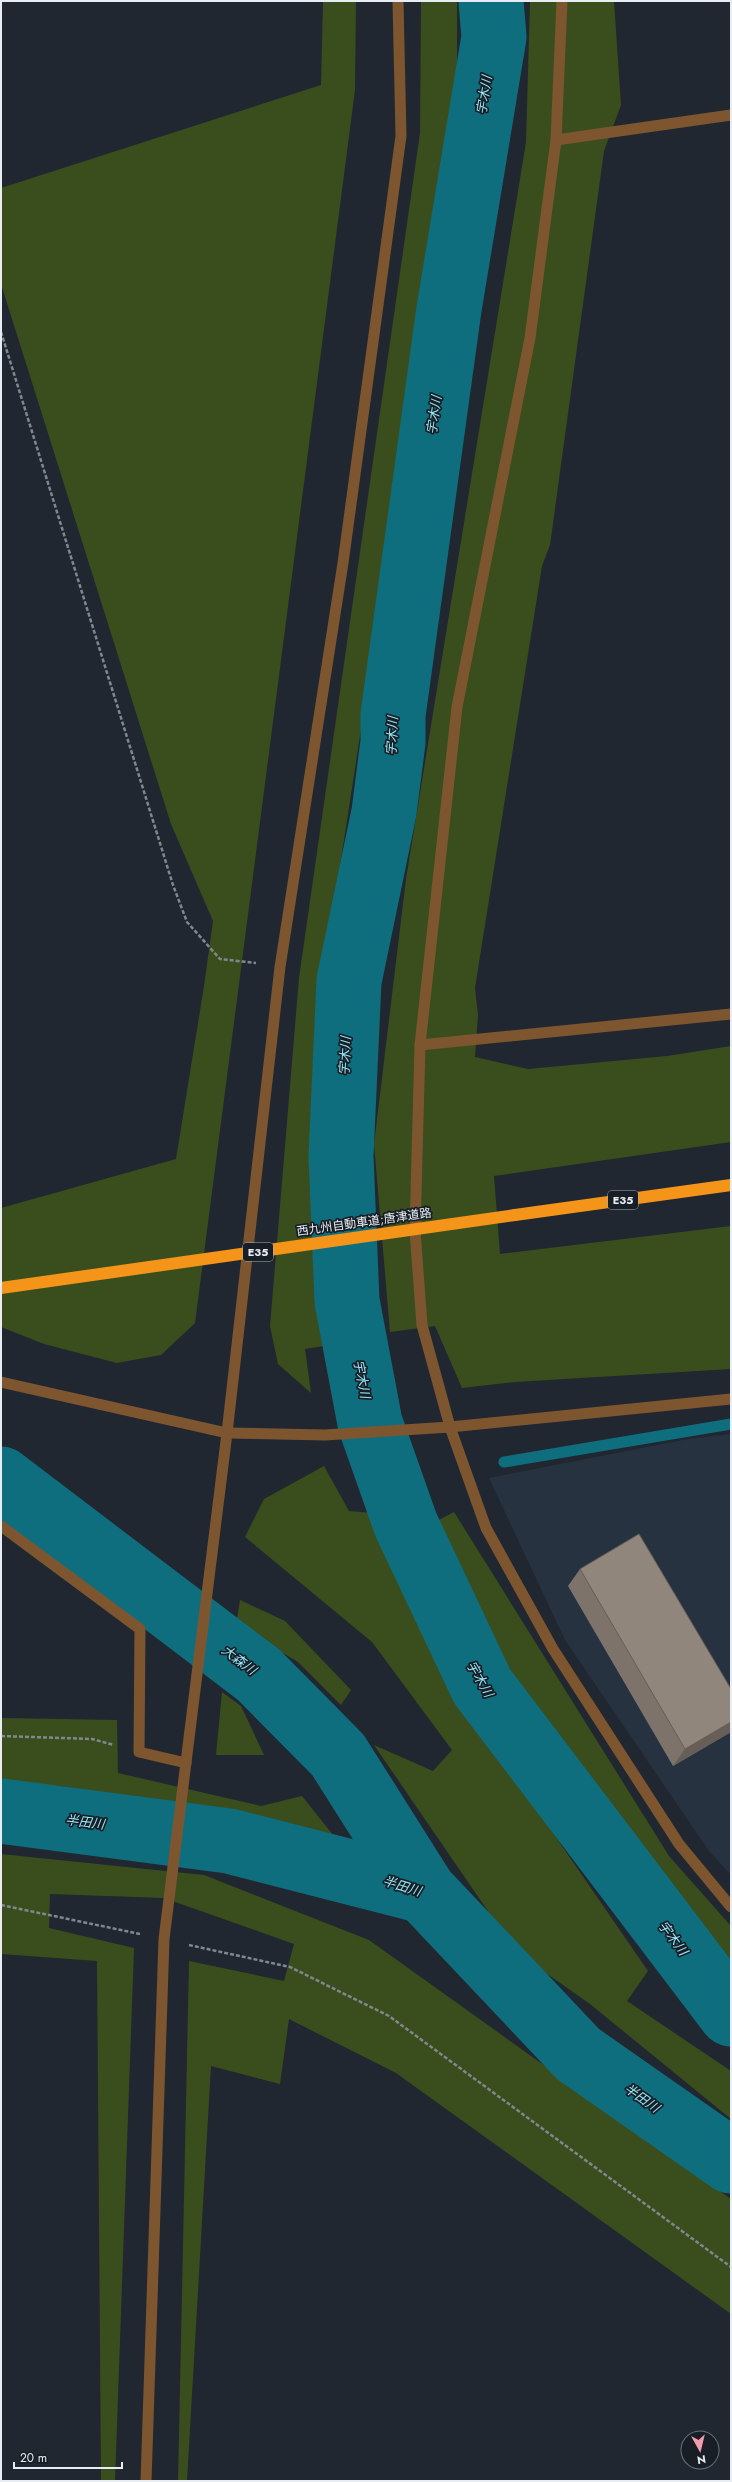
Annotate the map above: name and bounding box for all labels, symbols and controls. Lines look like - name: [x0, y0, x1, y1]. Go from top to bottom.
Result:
- water label: 宇木川: [472, 72, 497, 116]
- water label: 宇木川: [422, 392, 446, 436]
- water label: 宇木川: [381, 714, 403, 756]
- water label: 宇木川: [334, 1034, 356, 1076]
- road number: E35: [608, 1191, 638, 1209]
- street label: 西九州自動車道;唐津道路: [295, 1204, 433, 1240]
- road number: E35: [243, 1243, 273, 1261]
- water label: 宇木川: [349, 1358, 375, 1402]
- water label: 大森川: [218, 1641, 262, 1681]
- water label: 宇木川: [462, 1657, 499, 1702]
- water label: 半田川: [64, 1810, 107, 1834]
- water label: 半田川: [381, 1871, 425, 1901]
- water label: 宇木川: [654, 1917, 694, 1961]
- water label: 半田川: [621, 2079, 665, 2118]
- north arrow: [680, 2430, 720, 2470]
- scale bar: [14, 2444, 122, 2470]
- text: 20 m: [20, 2449, 47, 2467]
- text: N: [696, 2451, 707, 2468]

